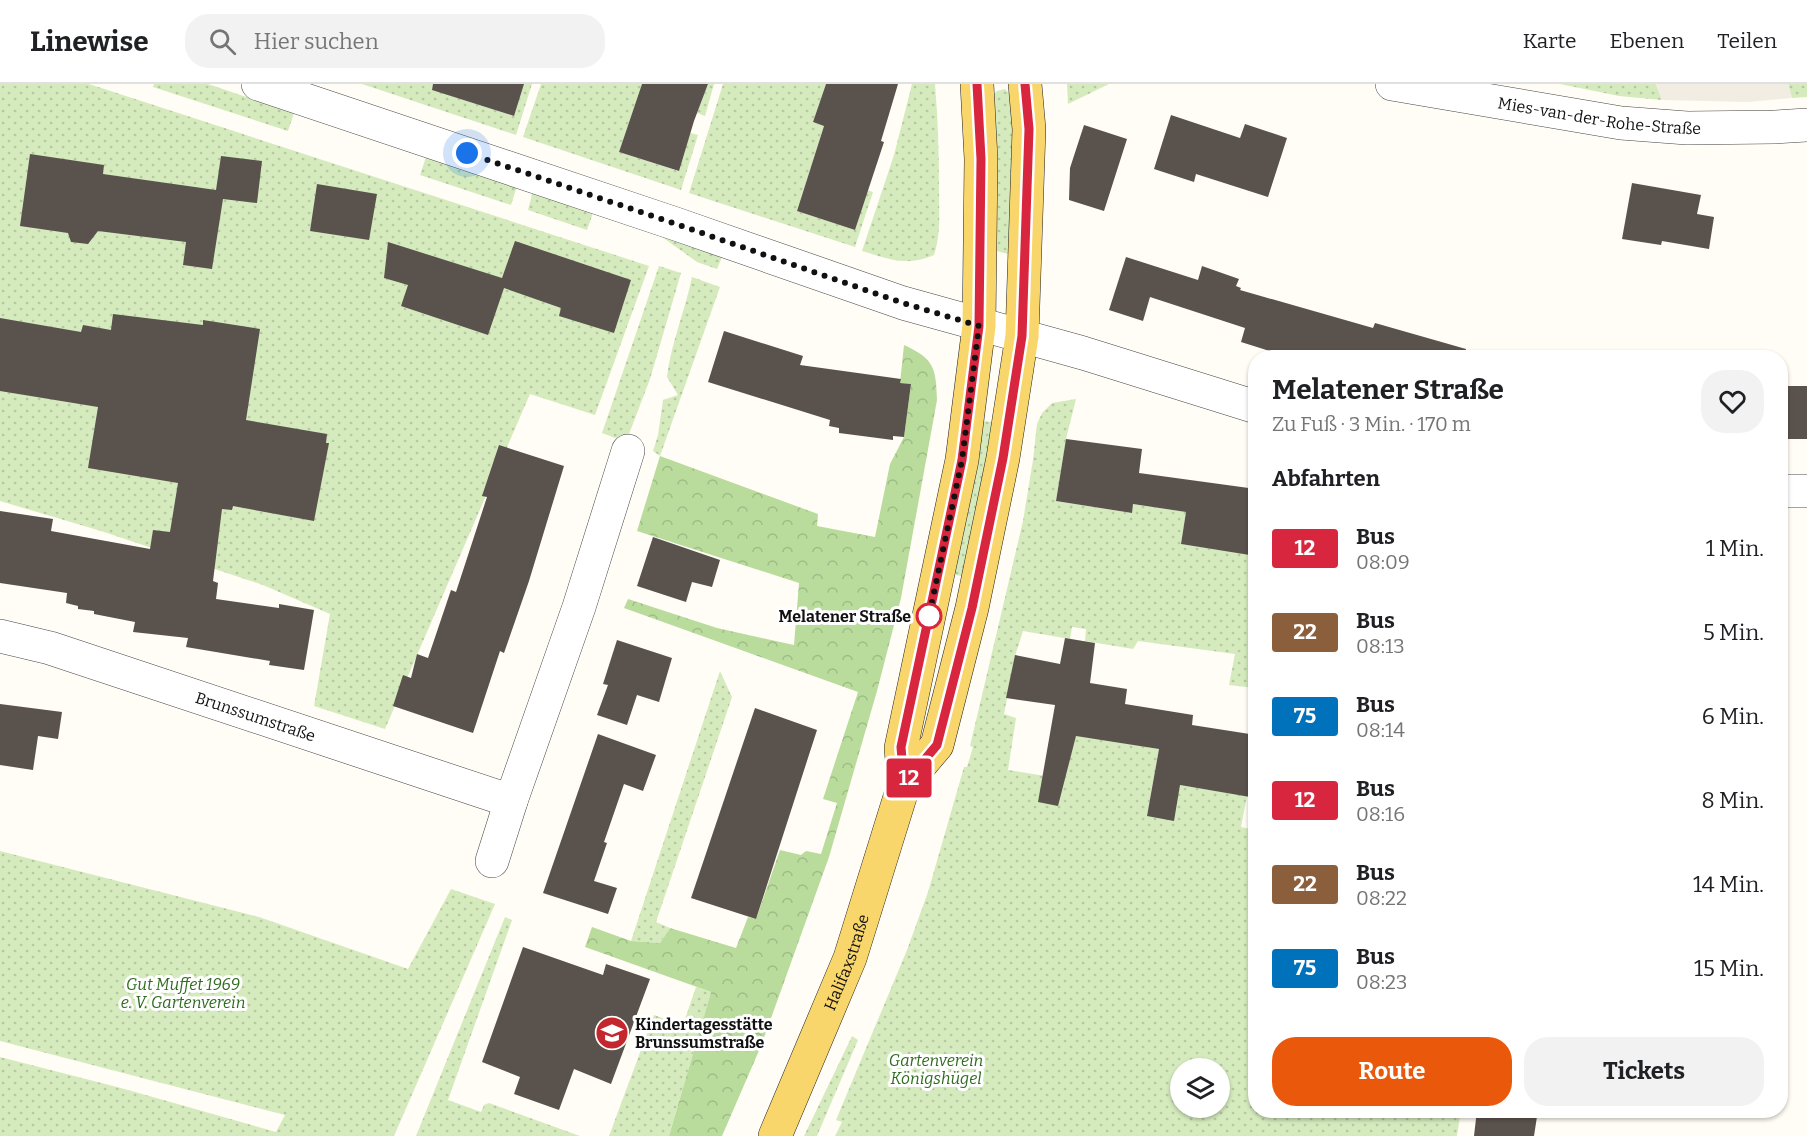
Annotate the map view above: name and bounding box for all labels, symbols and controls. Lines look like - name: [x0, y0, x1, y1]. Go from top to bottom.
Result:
- search box: [185, 14, 605, 68]
- text: Linewise: [30, 25, 149, 58]
- icon: search: [206, 25, 239, 58]
- text: Hier suchen: [254, 28, 379, 55]
- text: Karte: [1523, 28, 1576, 54]
- text: Ebenen: [1609, 28, 1684, 54]
- text: Teilen: [1717, 28, 1777, 54]
- street label: Mies-van-der-Rohe-Straße: [1497, 93, 1701, 138]
- your location: [452, 138, 482, 168]
- button: heart: [1701, 370, 1764, 433]
- text: Melatener Straße: [1272, 373, 1504, 406]
- text: Zu Fuß · 3 Min. · 170 m: [1272, 412, 1471, 436]
- text: Abfahrten: [1272, 465, 1380, 492]
- text: Bus: [1356, 523, 1395, 550]
- text: 12: [1295, 535, 1315, 561]
- text: 1 Min.: [1706, 535, 1764, 562]
- text: 08:09: [1356, 550, 1410, 574]
- marker: Melatener Straße: [916, 603, 942, 629]
- place label: Melatener Straße: [778, 607, 911, 626]
- text: Bus: [1356, 607, 1395, 634]
- text: 22: [1293, 619, 1317, 645]
- text: 5 Min.: [1703, 619, 1764, 646]
- text: 08:13: [1356, 634, 1405, 658]
- street label: Brunssumstraße: [193, 687, 318, 745]
- text: Bus: [1356, 691, 1395, 718]
- text: 75: [1294, 703, 1316, 729]
- text: 6 Min.: [1702, 703, 1764, 730]
- text: 08:14: [1356, 718, 1405, 742]
- line badge: 12: [882, 758, 936, 798]
- text: 12: [899, 765, 919, 791]
- text: Bus: [1356, 775, 1395, 802]
- text: 12: [1295, 787, 1315, 813]
- text: 8 Min.: [1702, 787, 1764, 814]
- text: 08:16: [1356, 802, 1405, 826]
- text: Bus: [1356, 859, 1395, 886]
- text: 22: [1293, 871, 1317, 897]
- text: 14 Min.: [1693, 871, 1764, 898]
- text: 08:22: [1356, 886, 1407, 910]
- street label: Halifaxstraße: [820, 912, 873, 1013]
- text: Bus: [1356, 943, 1395, 970]
- text: 75: [1294, 955, 1316, 981]
- text: 15 Min.: [1694, 955, 1764, 982]
- text: 08:23: [1356, 970, 1407, 994]
- park label: Gut Muffet 1969 e. V. Gartenverein: [121, 975, 245, 1012]
- school or university icon: Kindertagesstätte Brunssumstraße: [594, 1015, 630, 1051]
- place label: Kindertagesstätte Brunssumstraße: [635, 1015, 773, 1052]
- button: Route: [1272, 1037, 1512, 1106]
- button: Tickets: [1524, 1037, 1764, 1106]
- park label: Gartenverein Königshügel: [889, 1051, 983, 1088]
- map controls: [1170, 1058, 1230, 1118]
- button: layers: [1170, 1058, 1230, 1118]

